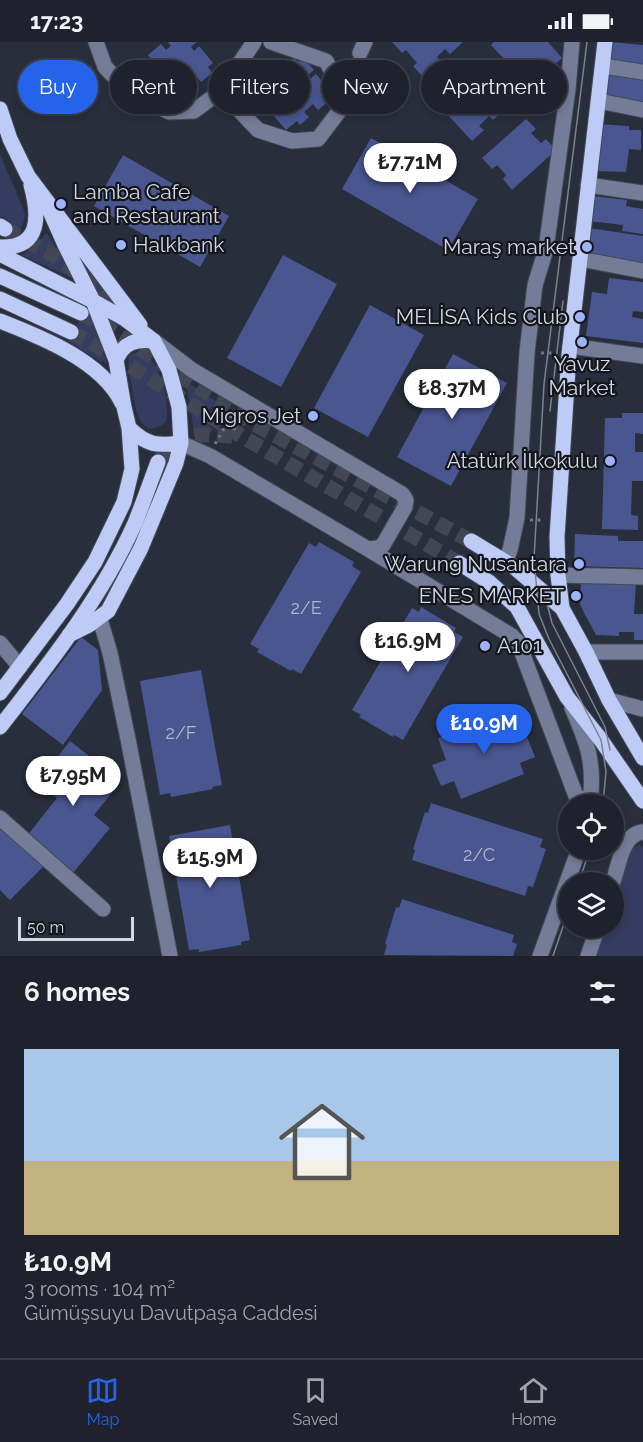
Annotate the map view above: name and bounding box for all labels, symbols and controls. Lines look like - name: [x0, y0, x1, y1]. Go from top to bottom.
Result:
- text: 17:23: [30, 8, 83, 34]
- chip: Buy: [18, 60, 98, 114]
- chip: Rent: [110, 60, 197, 114]
- chip: Filters: [209, 60, 310, 114]
- chip: New: [322, 60, 409, 114]
- chip: Apartment: [421, 60, 567, 114]
- pin: ₺7.71M: [361, 143, 459, 194]
- text: ₺7.71M: [378, 150, 442, 174]
- place label: Lamba Cafe and Restaurant: [73, 179, 220, 228]
- marker: Lamba Cafe and Restaurant: [54, 197, 68, 211]
- place label: Halkbank: [133, 232, 224, 257]
- place label: Maraş market: [443, 234, 575, 259]
- marker: Halkbank: [114, 238, 128, 252]
- marker: Maraş market: [580, 240, 594, 254]
- place label: MELİSA Kids Club: [396, 304, 568, 329]
- marker: MELİSA Kids Club: [573, 310, 587, 324]
- marker: Yavuz Market: [575, 335, 589, 349]
- place label: Yavuz Market: [549, 351, 615, 400]
- pin: ₺8.37M: [403, 369, 501, 420]
- text: ₺8.37M: [418, 376, 486, 400]
- place label: Migros Jet: [201, 403, 301, 428]
- marker: Migros Jet: [306, 409, 320, 423]
- place label: Atatürk İlkokulu: [447, 448, 598, 473]
- marker: Atatürk İlkokulu: [603, 454, 617, 468]
- place label: Warung Nusantara: [385, 551, 567, 576]
- marker: Warung Nusantara: [572, 557, 586, 571]
- place label: ENES MARKET: [419, 583, 564, 608]
- marker: ENES MARKET: [569, 589, 583, 603]
- house number: 2/E: [290, 597, 322, 618]
- pin: ₺16.9M: [359, 622, 457, 673]
- text: ₺16.9M: [374, 629, 442, 653]
- place label: A101: [497, 633, 542, 658]
- marker: A101: [478, 639, 492, 653]
- pin: ₺10.9M: [435, 704, 533, 755]
- text: ₺10.9M: [450, 711, 518, 735]
- house number: 2/F: [166, 722, 196, 743]
- pin: ₺7.95M: [24, 756, 122, 807]
- text: ₺7.95M: [40, 763, 106, 787]
- map controls: [558, 794, 624, 938]
- button: locate: [558, 794, 624, 860]
- pin: ₺15.9M: [161, 838, 259, 889]
- house number: 2/C: [463, 844, 495, 865]
- text: ₺15.9M: [177, 845, 243, 869]
- button: layers: [558, 872, 624, 938]
- scale bar: [18, 914, 134, 942]
- text: 50 m: [27, 918, 64, 937]
- icon: filters: [586, 976, 619, 1009]
- text: 6 homes: [24, 977, 130, 1007]
- icon: home: [268, 1088, 376, 1196]
- text: ₺10.9M: [24, 1247, 112, 1277]
- text: 3 rooms · 104 m²: [24, 1277, 175, 1301]
- text: Gümüşsuyu Davutpaşa Caddesi: [24, 1301, 318, 1325]
- tab: Map: [86, 1374, 119, 1429]
- tab: Saved: [292, 1374, 338, 1429]
- tab: Home: [511, 1374, 556, 1429]

